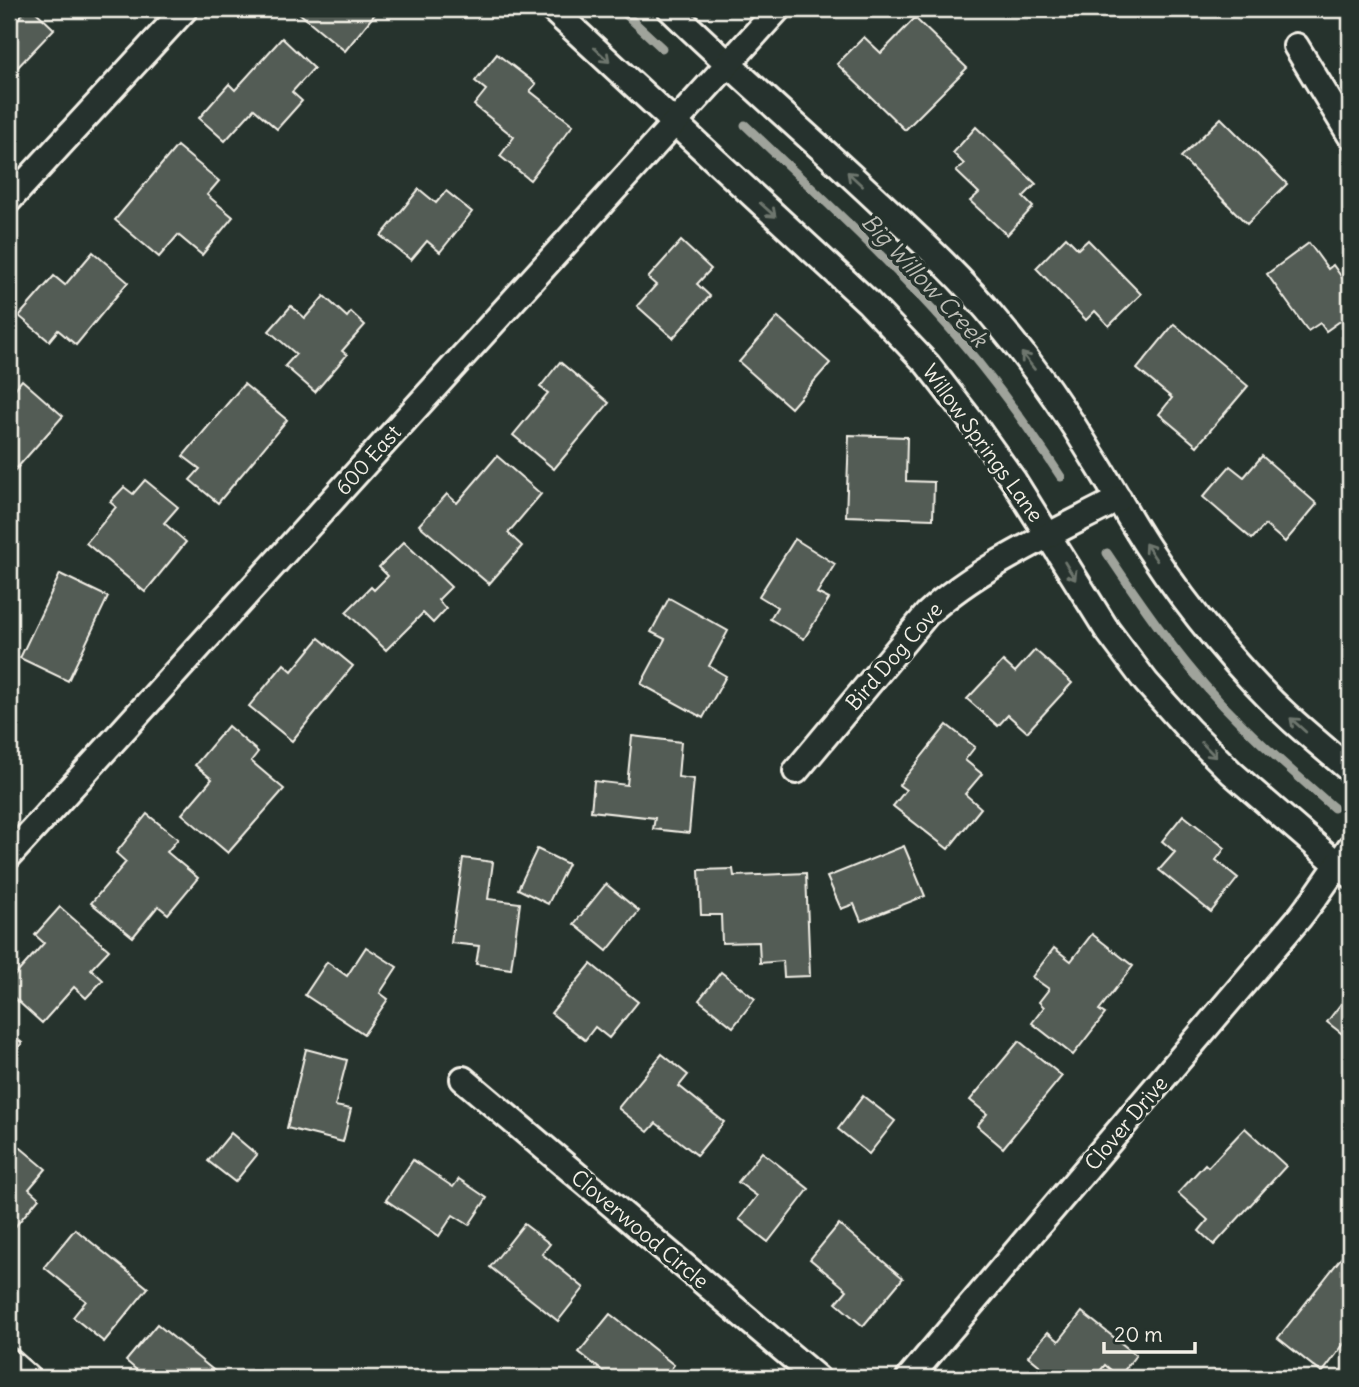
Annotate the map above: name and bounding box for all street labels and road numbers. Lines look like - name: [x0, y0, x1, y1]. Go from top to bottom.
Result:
- street label: Willow Springs Lane: [917, 359, 1049, 527]
- street label: 600 East: [329, 419, 407, 501]
- street label: Bird Dog Cove: [840, 596, 948, 716]
- street label: Clover Drive: [1079, 1070, 1173, 1176]
- street label: Cloverwood Circle: [566, 1164, 714, 1294]

